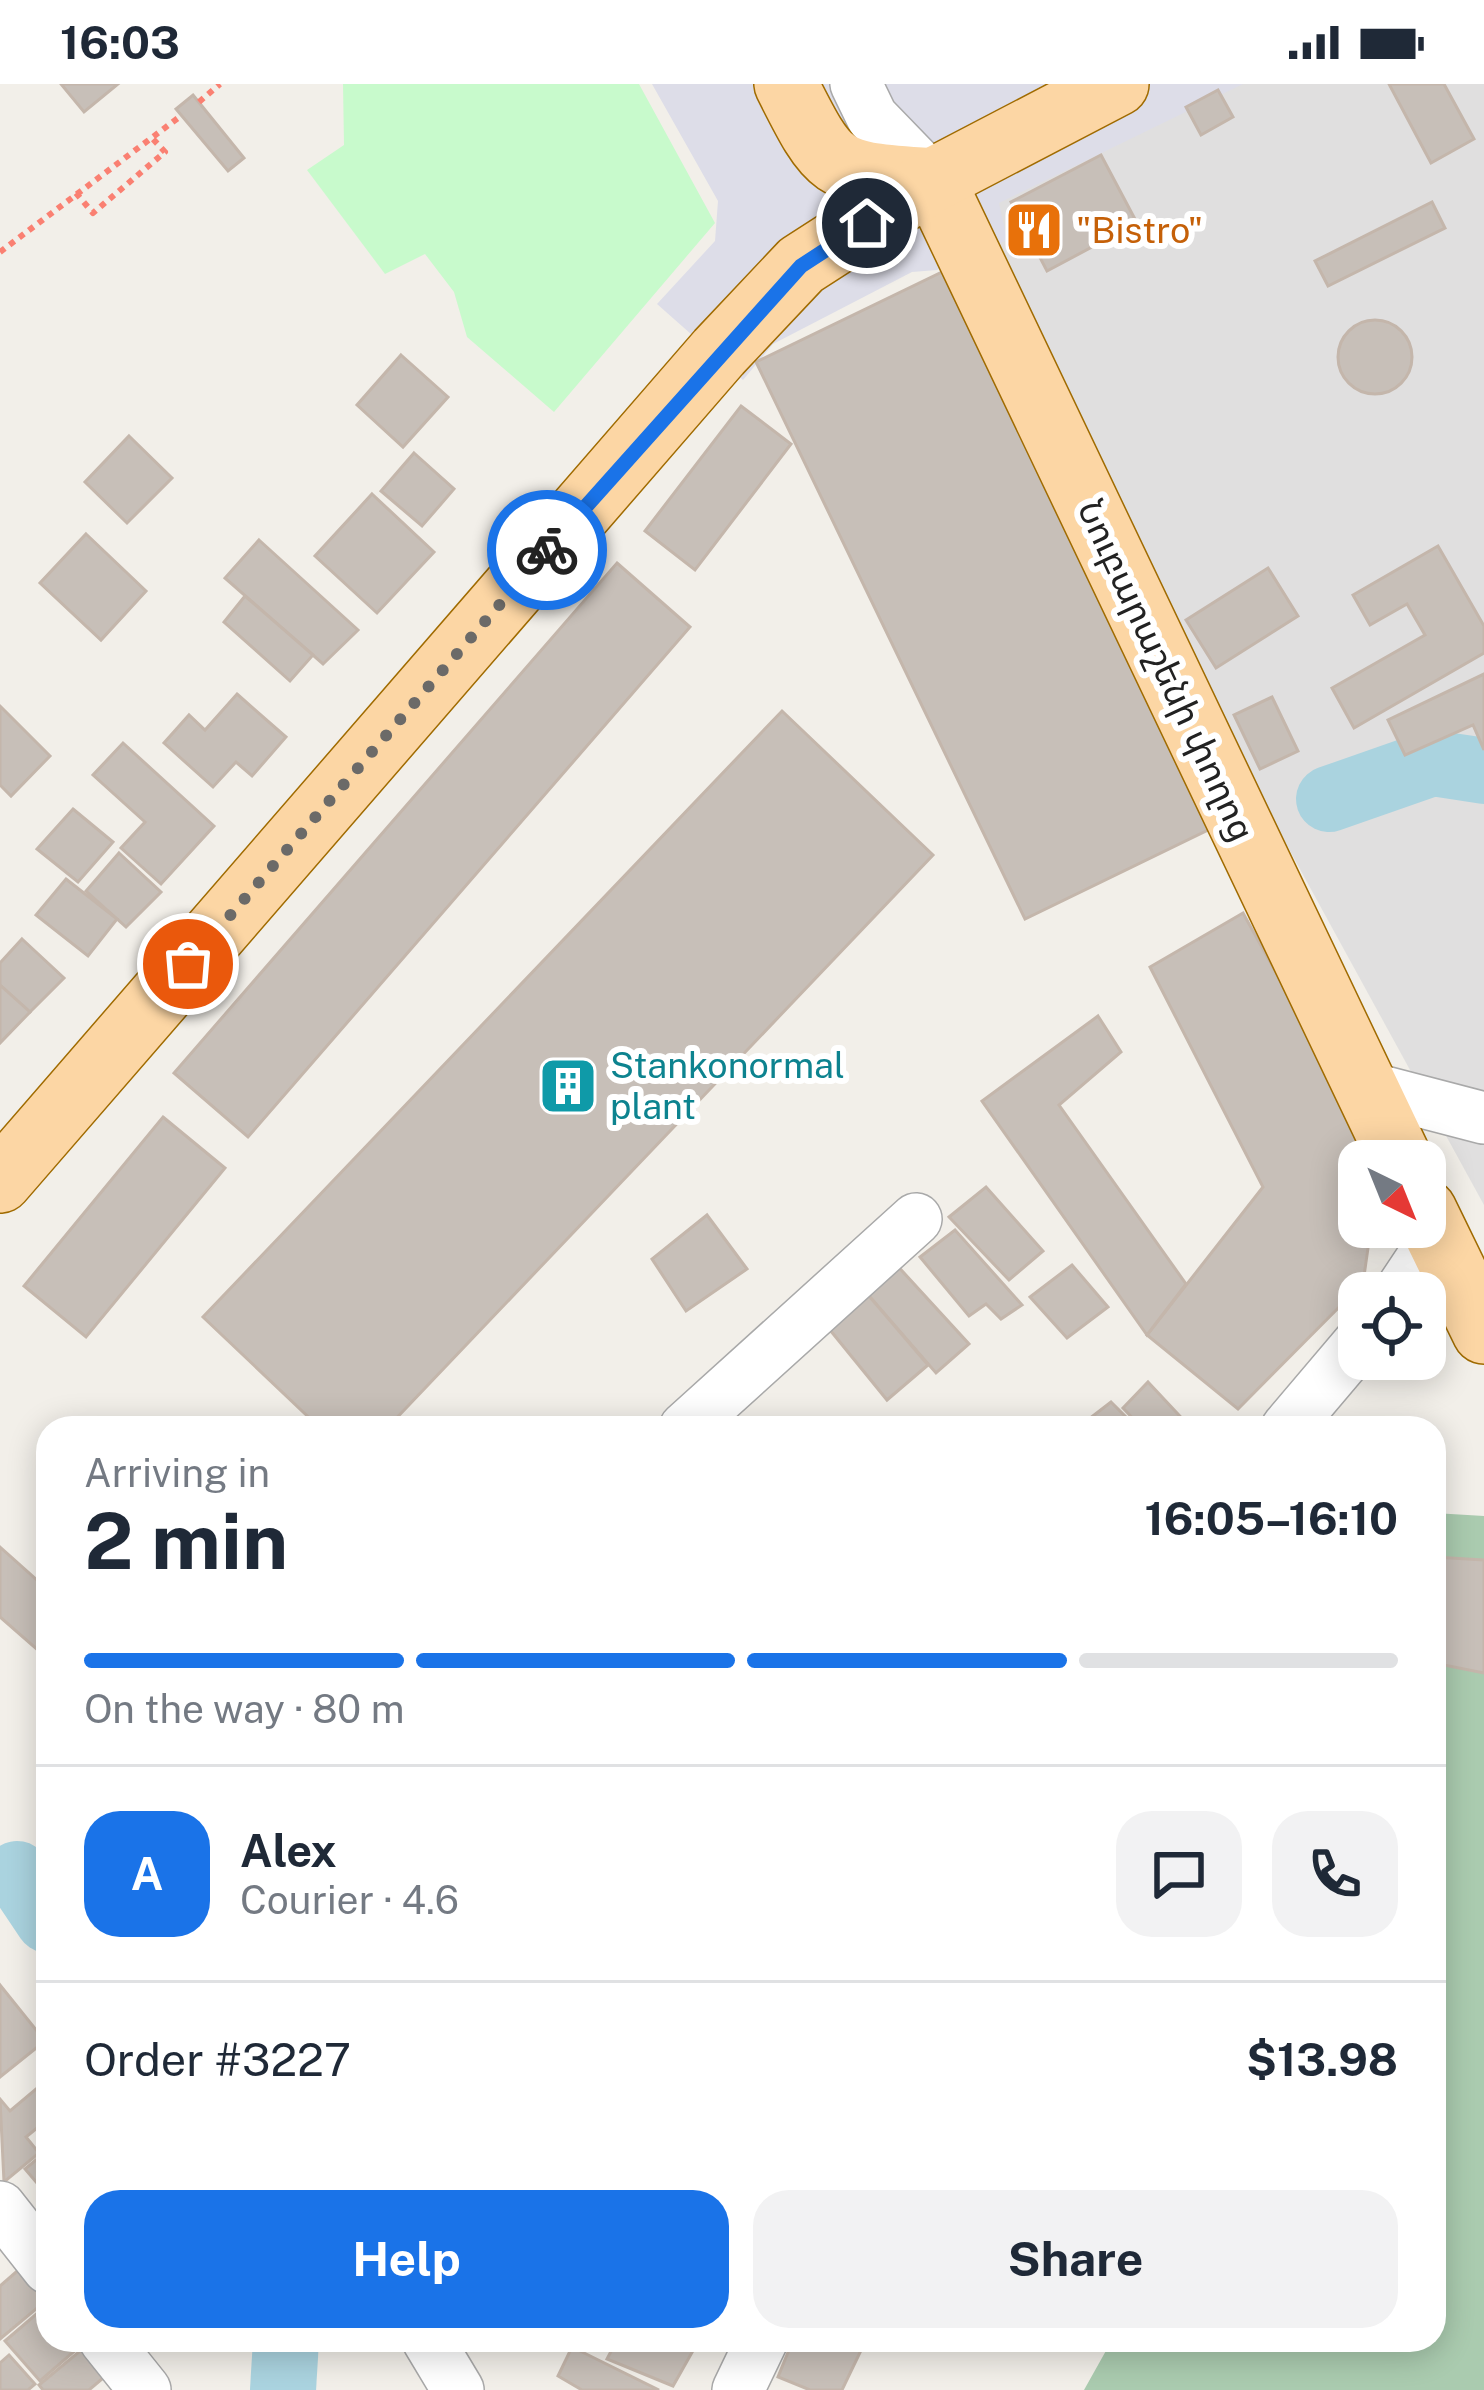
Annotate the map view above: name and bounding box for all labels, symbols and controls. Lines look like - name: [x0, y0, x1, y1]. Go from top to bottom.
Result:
- text: 16:03: [60, 16, 180, 69]
- pin: [816, 172, 918, 274]
- icon: home: [834, 190, 900, 256]
- restaurant icon: "Bistro": [1003, 199, 1065, 261]
- place label: "Bistro": [1076, 209, 1203, 251]
- courier: [487, 490, 607, 610]
- street label: Նուբարաշենի փողոց: [1069, 493, 1265, 847]
- icon: bike: [514, 517, 580, 583]
- pin: [137, 913, 239, 1015]
- icon: bag: [155, 931, 221, 997]
- place label: Stankonormal plant: [610, 1044, 845, 1127]
- building icon: Stankonormal plant: [537, 1055, 599, 1117]
- north arrow: [1338, 1140, 1446, 1248]
- map controls: [1338, 1140, 1446, 1380]
- button: locate: [1338, 1272, 1446, 1380]
- text: Arriving in: [84, 1450, 270, 1496]
- text: 16:05–16:10: [1145, 1492, 1398, 1545]
- text: 2 min: [84, 1495, 288, 1587]
- text: On the way · 80 m: [84, 1686, 404, 1732]
- button: chat: [1116, 1811, 1242, 1937]
- button: phone: [1272, 1811, 1398, 1937]
- text: Alex: [240, 1824, 337, 1877]
- text: A: [131, 1847, 163, 1900]
- text: Courier · 4.6: [240, 1877, 459, 1923]
- text: Order #3227: [84, 2033, 351, 2086]
- text: $13.98: [1246, 2033, 1398, 2086]
- button: Help: [84, 2190, 729, 2328]
- button: Share: [753, 2190, 1398, 2328]

